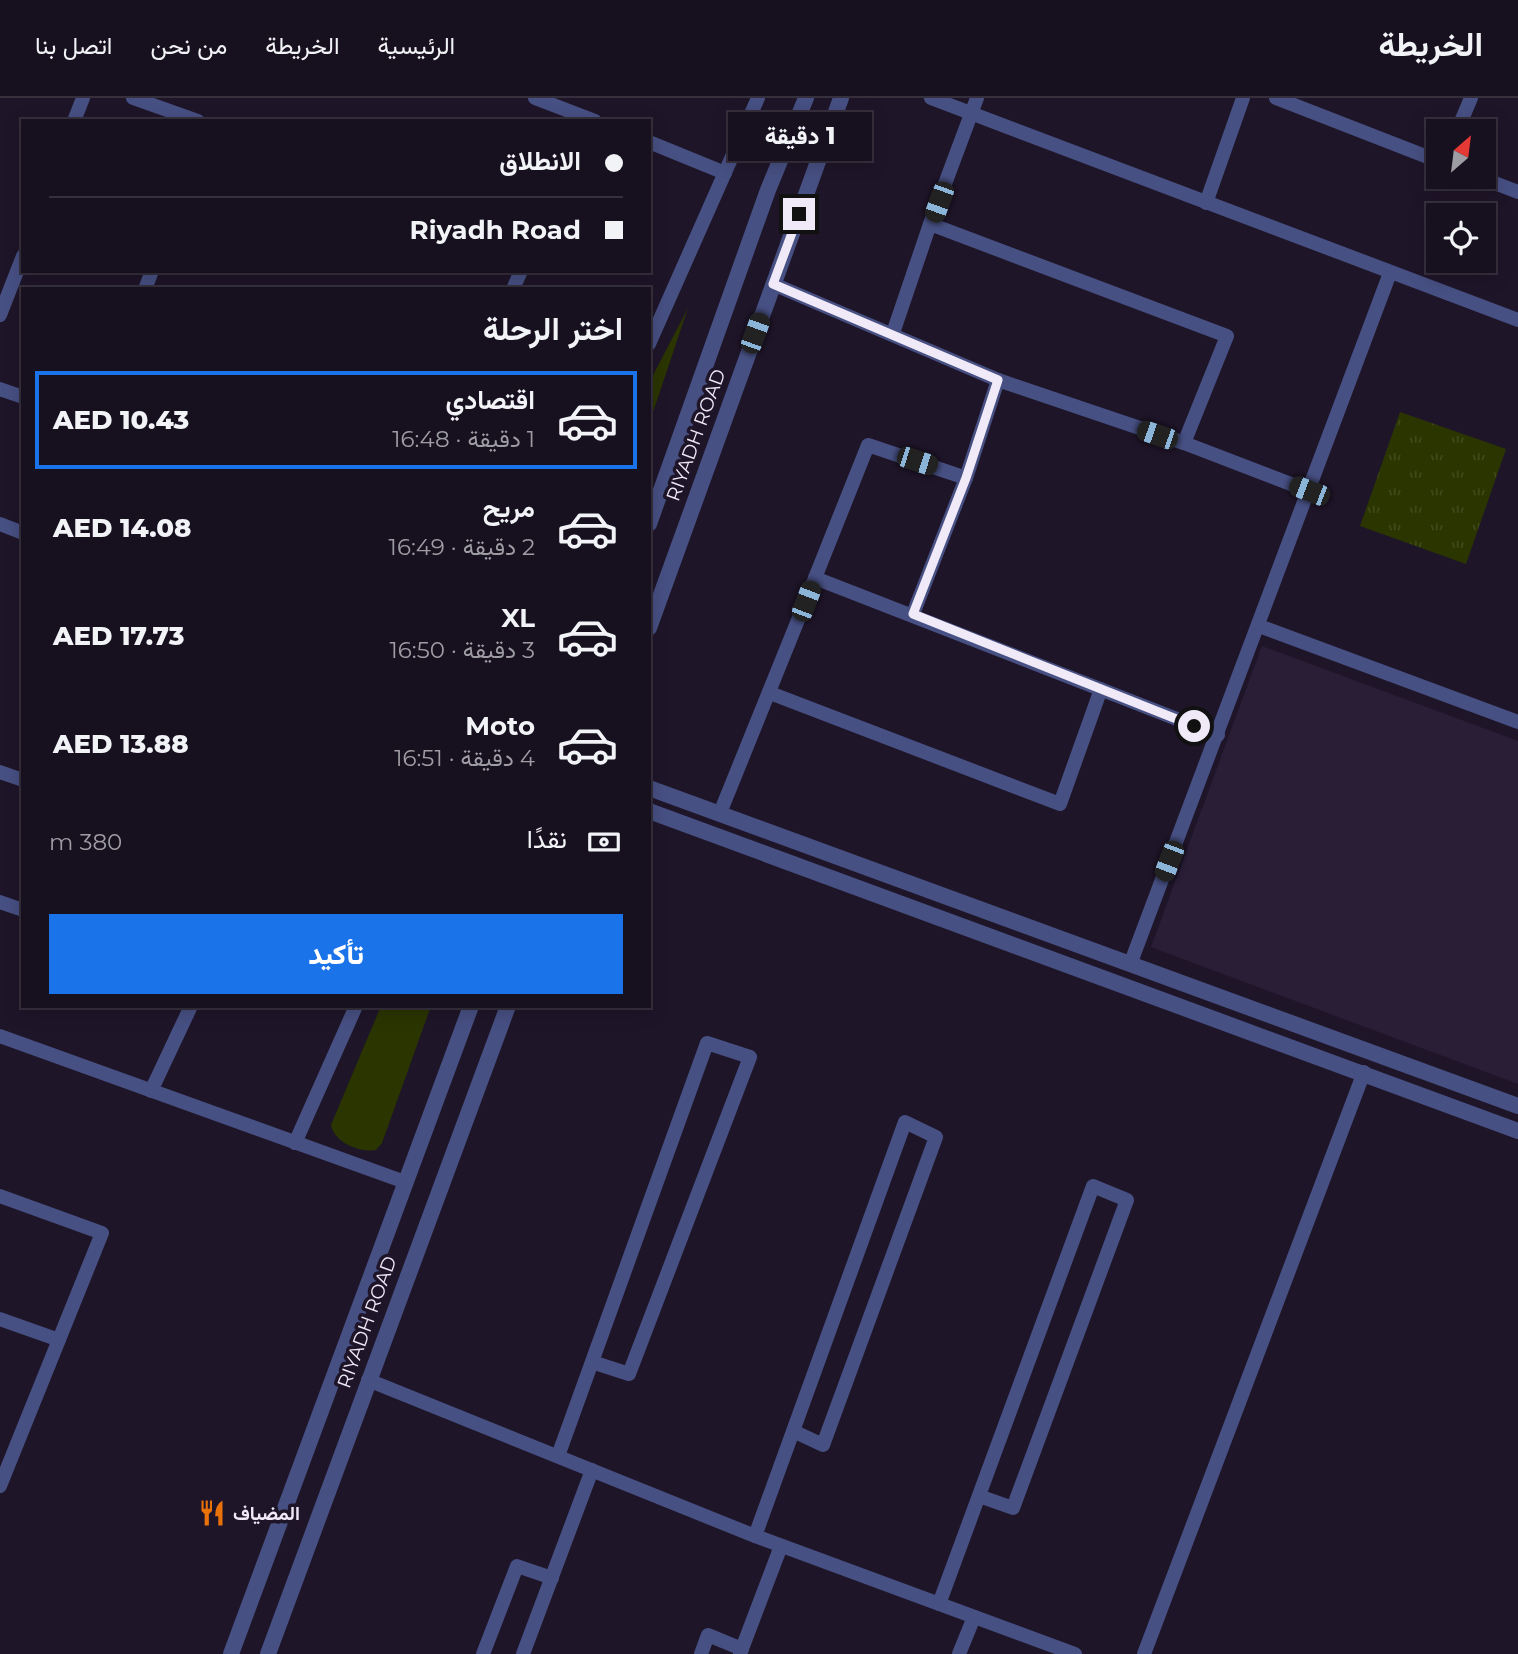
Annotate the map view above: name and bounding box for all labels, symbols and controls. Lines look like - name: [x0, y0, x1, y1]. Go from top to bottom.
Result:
- text: الخريطة: [1379, 24, 1483, 64]
- text: اتصل بنا: [35, 31, 112, 60]
- text: من نحن: [150, 31, 227, 60]
- text: الخريطة: [265, 31, 340, 60]
- text: الرئيسية: [378, 31, 455, 60]
- callout: 1 دقيقة: [727, 113, 871, 162]
- north arrow: [1426, 119, 1496, 189]
- map controls: [1426, 119, 1496, 273]
- text: 1 دقيقة: [765, 122, 835, 150]
- text: الانطلاق: [499, 145, 581, 177]
- car: [922, 179, 957, 225]
- route end: [783, 198, 815, 230]
- button: locate: [1426, 203, 1496, 273]
- text: Riyadh Road: [410, 214, 581, 246]
- text: اختر الرحلة: [483, 309, 623, 348]
- car: [738, 310, 773, 356]
- street label: RIYADH ROAD: [661, 366, 731, 504]
- text: اقتصادي: [446, 384, 535, 416]
- icon: car: [556, 389, 619, 452]
- text: AED 10.43: [53, 404, 189, 436]
- car: [1134, 418, 1181, 452]
- text: 1 دقيقة · 16:48: [392, 425, 535, 453]
- car: [894, 445, 941, 477]
- car: [1286, 474, 1333, 508]
- text: مريح: [483, 492, 535, 524]
- icon: car: [556, 497, 619, 560]
- text: AED 14.08: [53, 512, 191, 544]
- text: 2 دقيقة · 16:49: [389, 533, 535, 561]
- car: [789, 578, 824, 624]
- text: XL: [501, 602, 535, 634]
- icon: car: [556, 605, 619, 668]
- text: AED 17.73: [53, 620, 185, 652]
- text: 3 دقيقة · 16:50: [389, 636, 535, 664]
- text: Moto: [465, 710, 535, 742]
- route start: [1178, 710, 1210, 742]
- icon: car: [556, 713, 619, 776]
- text: AED 13.88: [53, 728, 189, 760]
- text: 4 دقيقة · 16:51: [394, 744, 535, 772]
- text: نقدًا: [527, 823, 567, 855]
- icon: cash: [585, 823, 623, 861]
- text: 380 m: [49, 828, 122, 856]
- car: [1152, 838, 1187, 884]
- button: تأكيد: [49, 914, 623, 994]
- street label: RIYADH ROAD: [332, 1253, 402, 1391]
- restaurant icon: المضياف: [197, 1498, 227, 1528]
- place label: المضياف: [233, 1502, 300, 1525]

